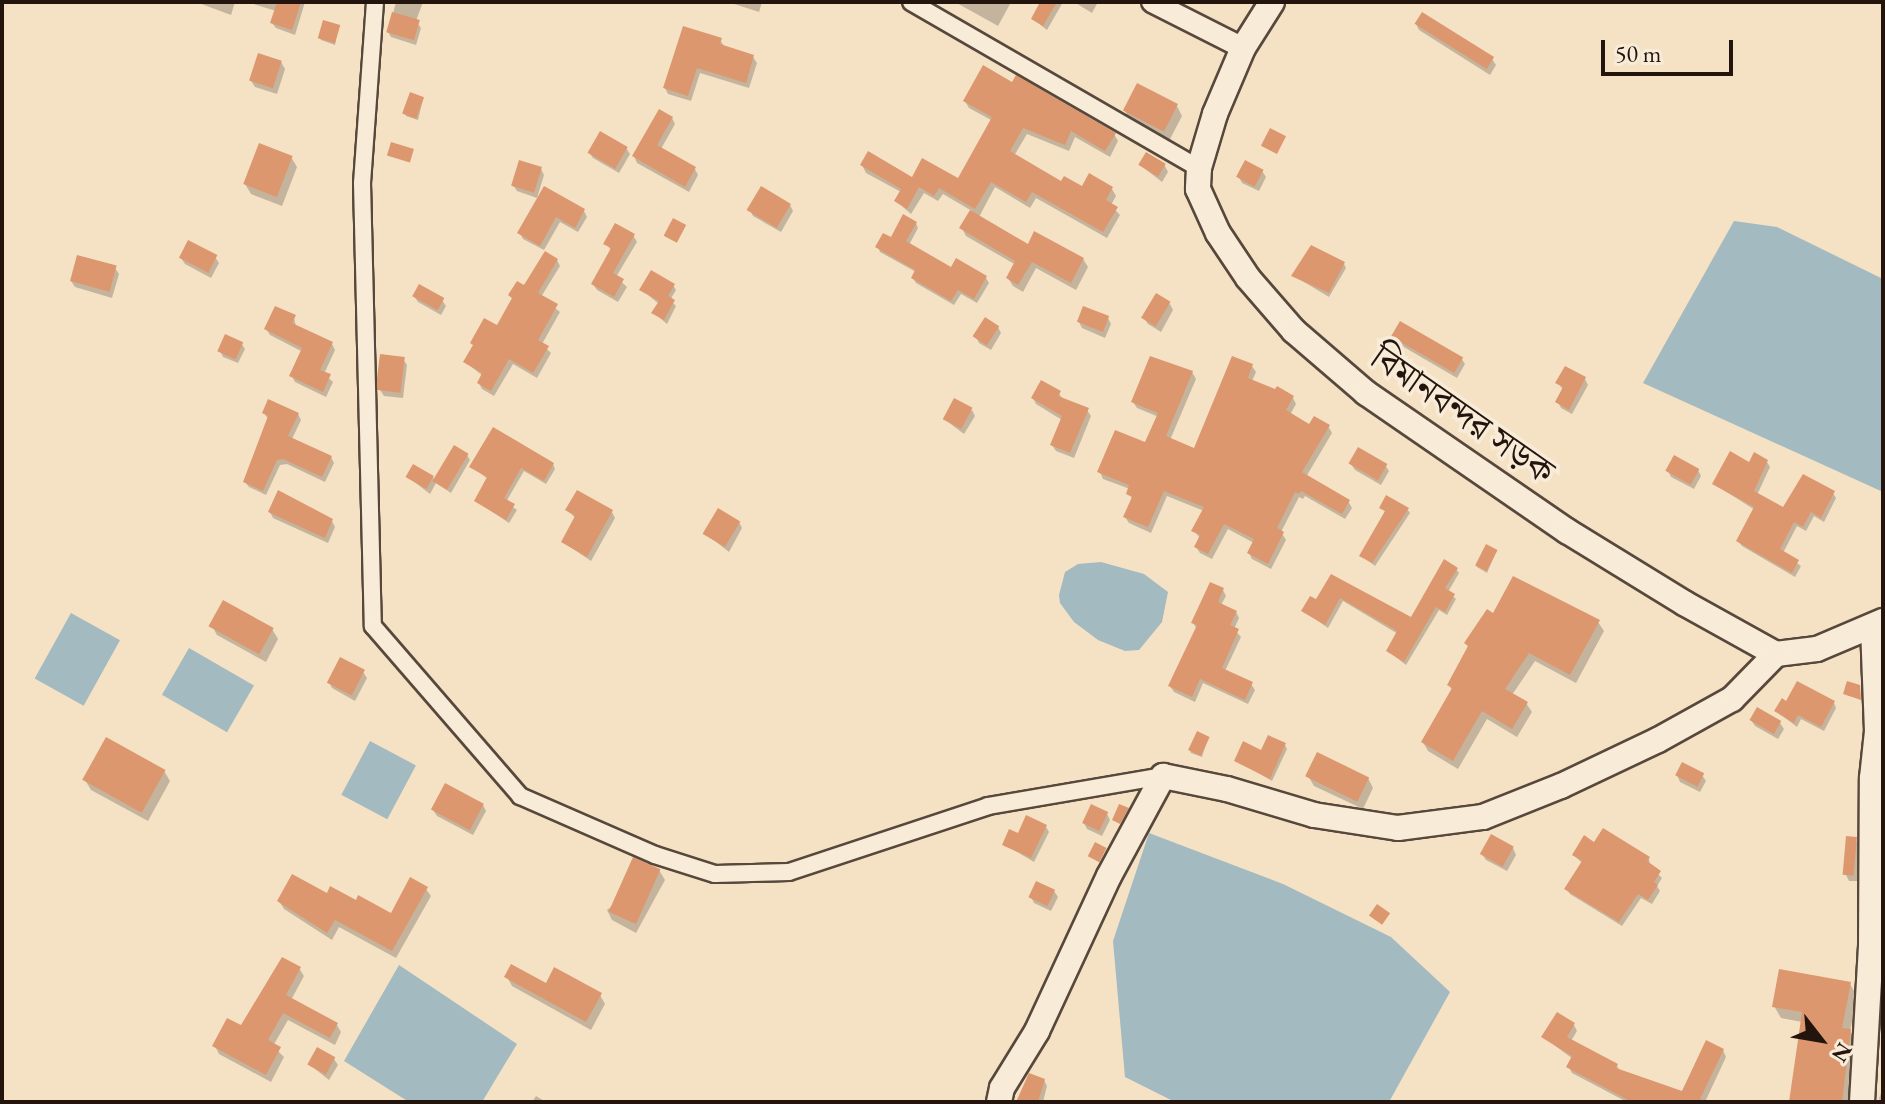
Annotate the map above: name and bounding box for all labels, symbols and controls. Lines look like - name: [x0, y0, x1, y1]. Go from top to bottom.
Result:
- scale bar: [1605, 24, 1737, 74]
- text: 50 m: [1615, 38, 1662, 69]
- street label: বিমানবন্দর সড়ক: [1363, 335, 1563, 493]
- north arrow: [1781, 1000, 1861, 1080]
- text: N: [1825, 1038, 1859, 1068]

